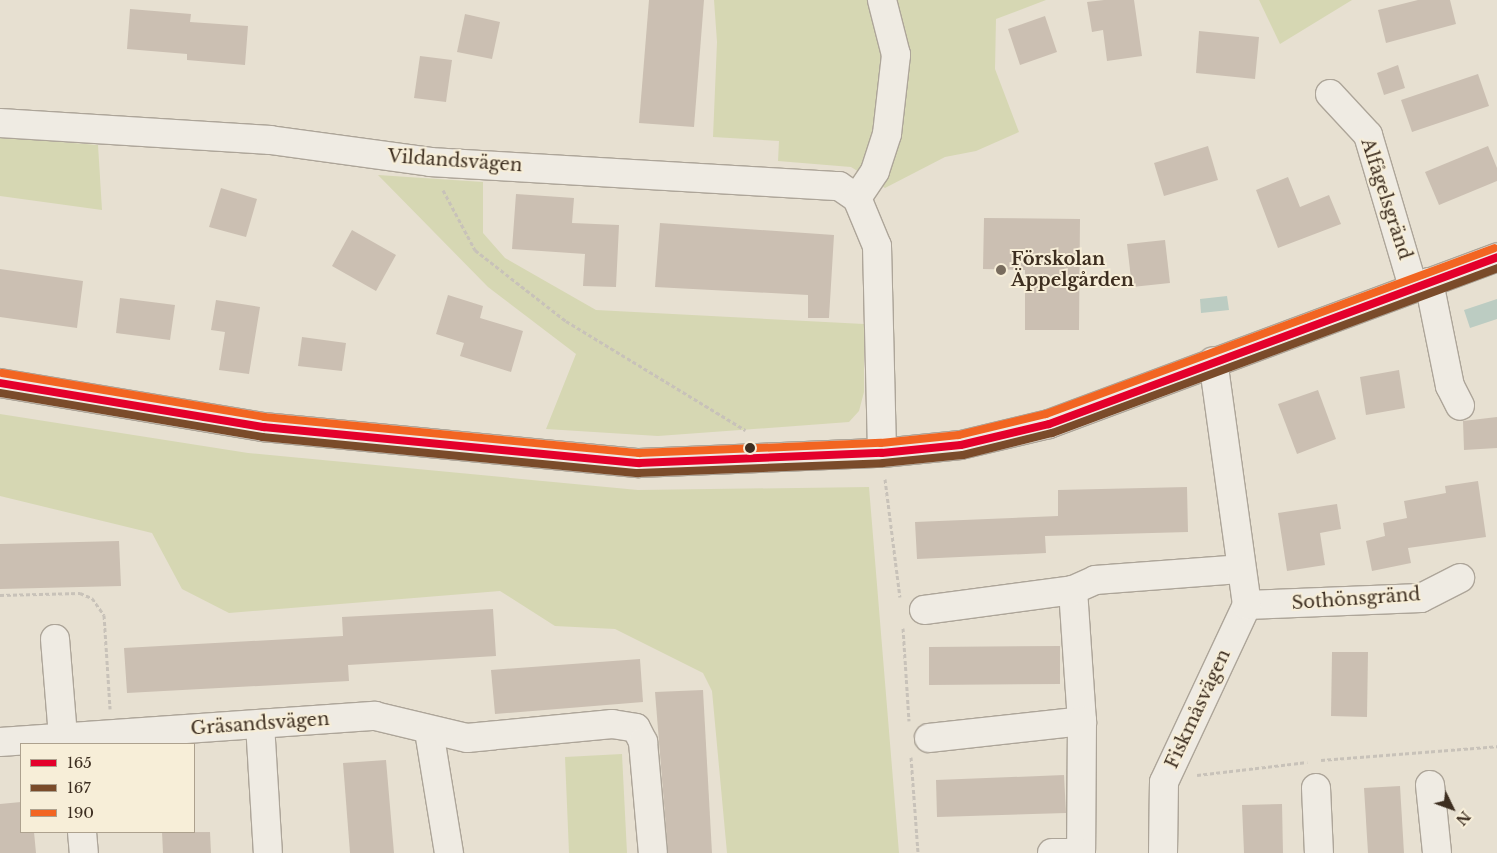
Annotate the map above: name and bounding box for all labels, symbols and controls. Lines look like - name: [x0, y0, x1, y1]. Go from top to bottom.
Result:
- street label: Alfågelsgränd: [1356, 136, 1416, 262]
- street label: Vildandsvägen: [387, 146, 523, 176]
- place label: Förskolan Äppelgården: [1011, 249, 1134, 292]
- marker: Förskolan Äppelgården: [995, 264, 1007, 276]
- unlabelled marker: [745, 443, 755, 453]
- street label: Sothönsgränd: [1291, 584, 1421, 614]
- street label: Fiskmåsvägen: [1161, 646, 1235, 772]
- street label: Gräsandsvägen: [190, 708, 330, 740]
- legend: [20, 743, 195, 833]
- text: 165: [67, 753, 92, 772]
- text: 167: [67, 778, 91, 797]
- north arrow: [1427, 783, 1477, 833]
- text: 190: [67, 803, 94, 822]
- text: N: [1452, 807, 1474, 829]

